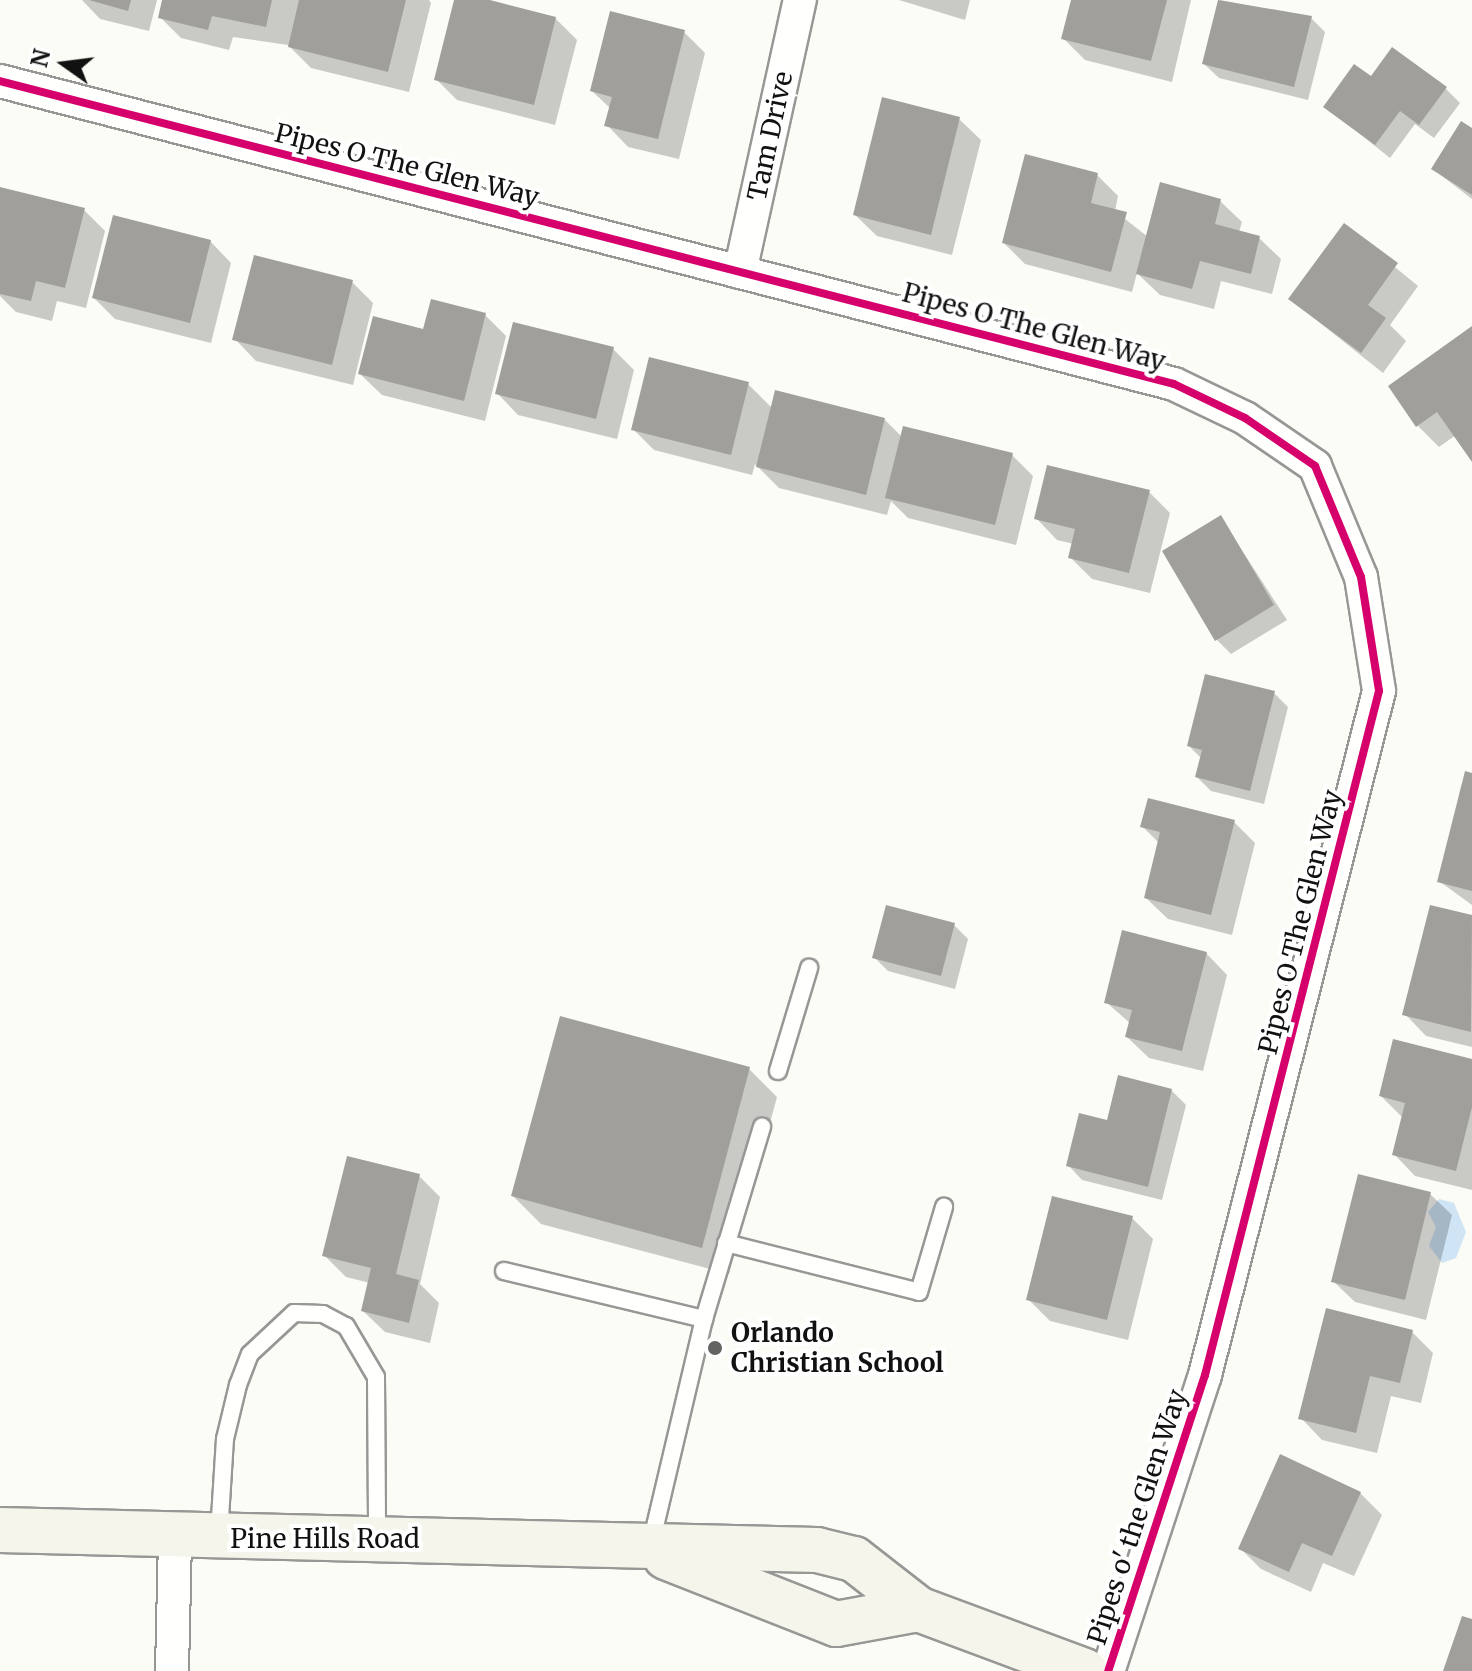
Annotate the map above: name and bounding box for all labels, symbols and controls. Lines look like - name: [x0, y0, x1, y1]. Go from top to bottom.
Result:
- north arrow: [24, 24, 104, 104]
- text: N: [25, 46, 56, 70]
- street label: Tam Drive: [741, 69, 799, 203]
- street label: Pipes O The Glen Way: [272, 117, 542, 213]
- street label: Pipes O The Glen Way: [899, 277, 1169, 377]
- street label: Pipes O The Glen Way: [1252, 787, 1348, 1057]
- place label: Orlando Christian School: [731, 1317, 944, 1378]
- marker: Orlando Christian School: [706, 1339, 724, 1357]
- street label: Pipes o' the Glen Way: [1081, 1385, 1193, 1649]
- street label: Pine Hills Road: [230, 1523, 420, 1555]

